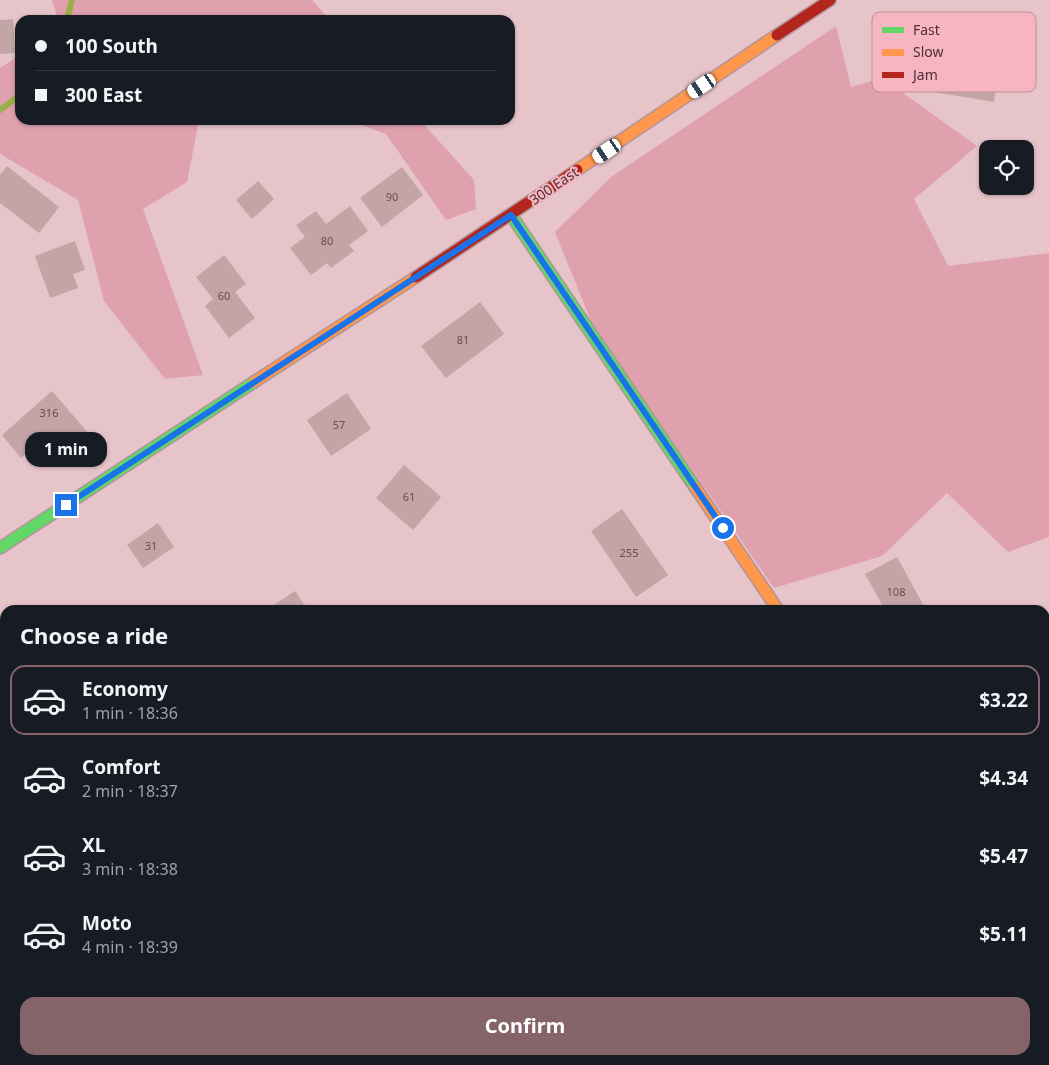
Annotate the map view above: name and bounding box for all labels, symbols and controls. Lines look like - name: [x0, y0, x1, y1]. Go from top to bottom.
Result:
- legend: [872, 12, 1036, 92]
- text: Fast: [913, 20, 940, 39]
- text: 100 South: [65, 33, 158, 59]
- text: Slow: [913, 42, 944, 61]
- text: Jam: [911, 65, 938, 84]
- car: [685, 71, 718, 101]
- text: 300 East: [65, 82, 142, 108]
- car: [590, 136, 623, 166]
- map controls: [979, 140, 1034, 195]
- button: locate: [979, 140, 1034, 195]
- street label: 300 East: [526, 162, 582, 209]
- house number: 90: [386, 189, 398, 204]
- house number: 80: [321, 233, 333, 248]
- house number: 60: [218, 288, 230, 303]
- house number: 81: [457, 332, 469, 347]
- house number: 316: [40, 405, 58, 420]
- house number: 57: [333, 417, 345, 432]
- callout: 1 min: [25, 432, 107, 468]
- text: 1 min: [44, 438, 88, 460]
- house number: 61: [403, 489, 415, 504]
- route end: [55, 494, 77, 516]
- route start: [712, 517, 734, 539]
- house number: 31: [145, 538, 157, 553]
- house number: 255: [620, 545, 638, 560]
- house number: 108: [887, 584, 905, 599]
- text: Choose a ride: [20, 620, 168, 650]
- text: Economy: [82, 676, 168, 702]
- icon: car: [22, 678, 67, 723]
- text: $3.22: [979, 687, 1028, 713]
- text: 1 min · 18:36: [82, 702, 178, 724]
- text: Comfort: [82, 754, 161, 780]
- icon: car: [22, 756, 67, 801]
- text: $4.34: [979, 765, 1028, 791]
- text: 2 min · 18:37: [82, 780, 178, 802]
- text: XL: [82, 832, 105, 858]
- icon: car: [22, 834, 67, 879]
- text: $5.47: [979, 843, 1028, 869]
- text: 3 min · 18:38: [82, 858, 178, 880]
- text: Moto: [82, 910, 132, 936]
- icon: car: [22, 912, 67, 957]
- text: $5.11: [979, 921, 1028, 947]
- text: 4 min · 18:39: [82, 936, 178, 958]
- button: Confirm: [20, 997, 1030, 1055]

